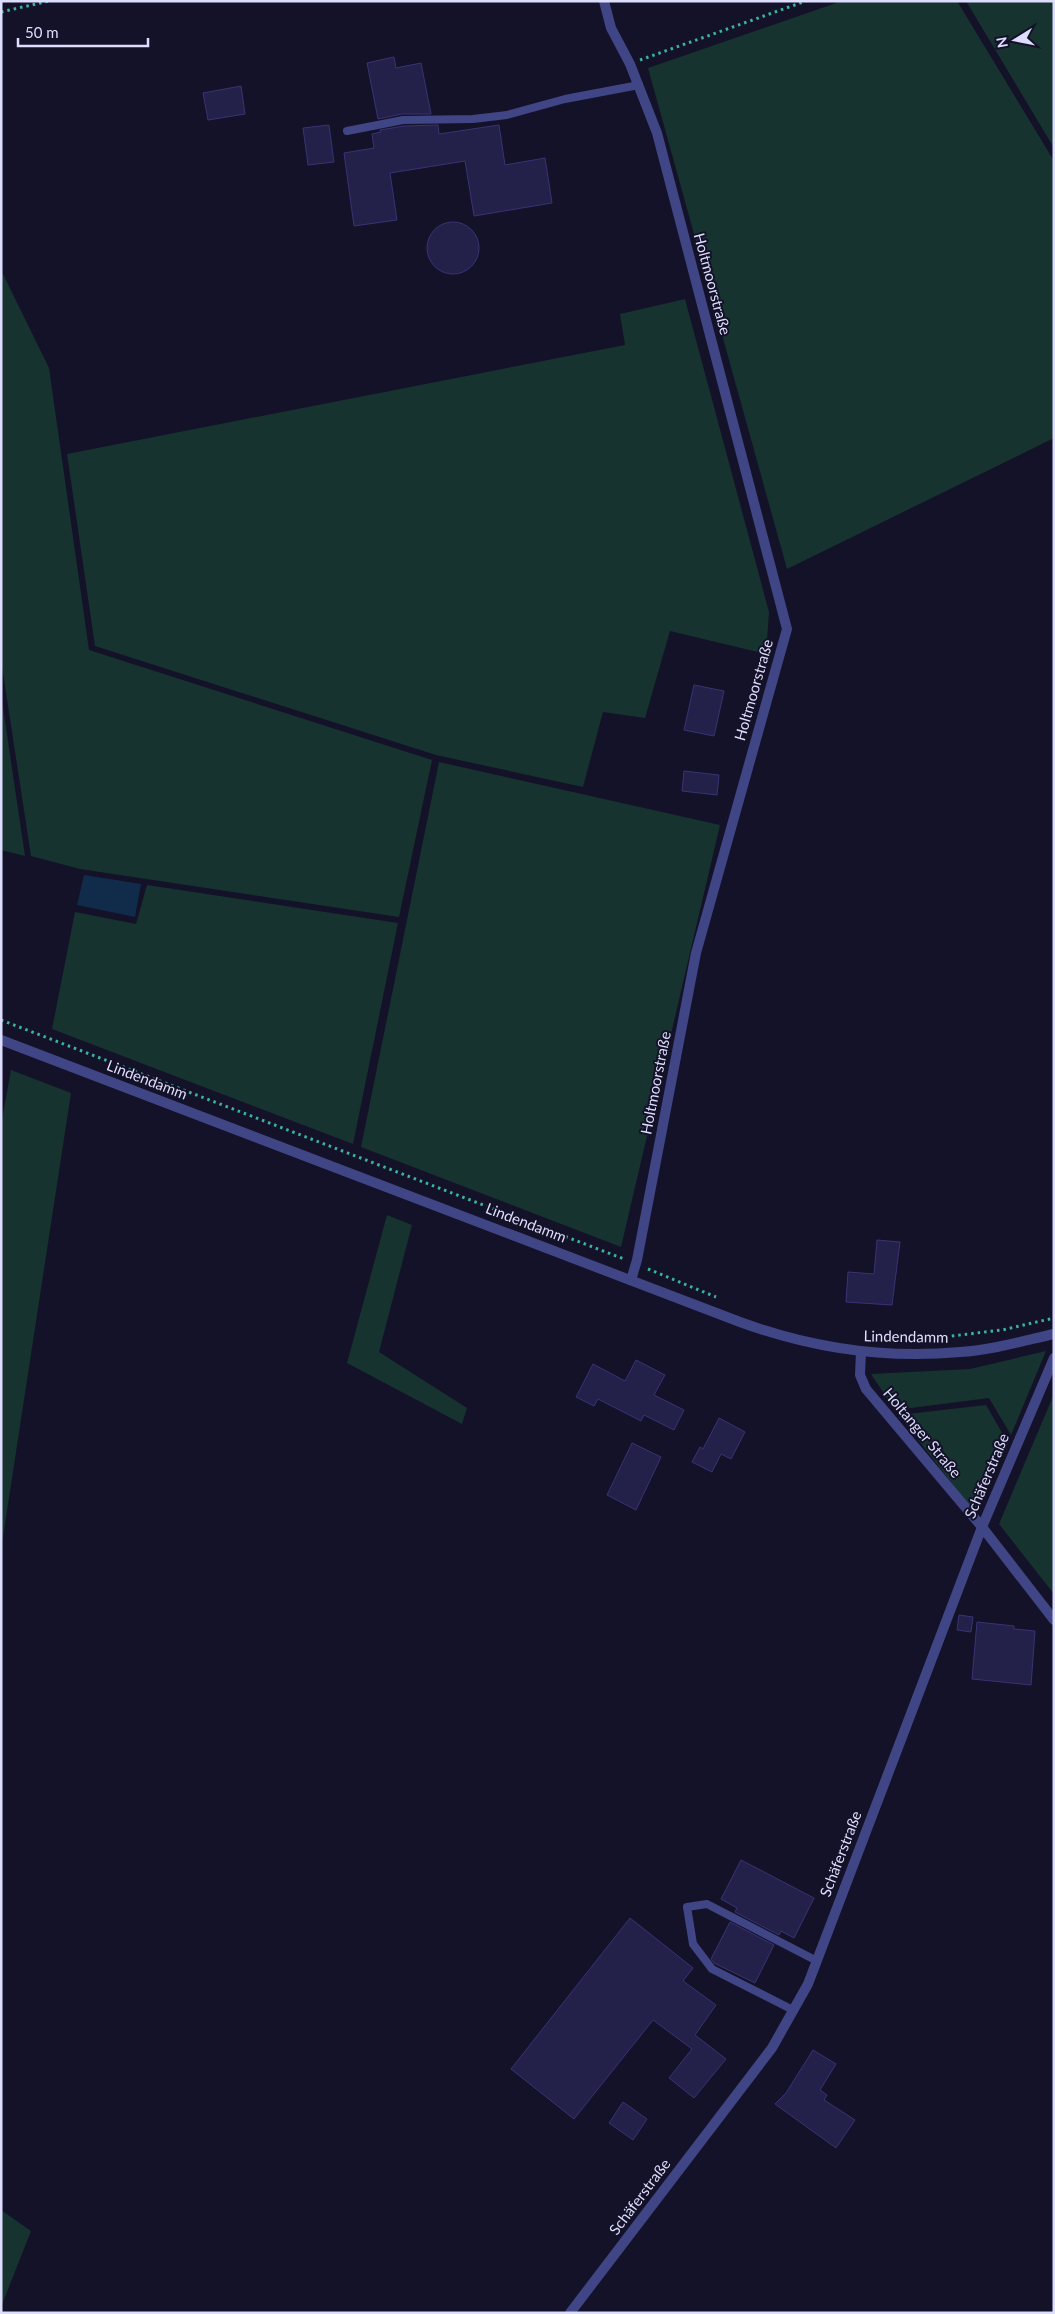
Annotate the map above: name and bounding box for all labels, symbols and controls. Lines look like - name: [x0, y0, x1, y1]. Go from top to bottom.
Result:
- scale bar: [18, 15, 148, 47]
- north arrow: [990, 15, 1040, 65]
- text: 50 m: [25, 23, 59, 41]
- text: N: [992, 36, 1011, 49]
- street label: Holtmoorstraße: [691, 231, 735, 337]
- street label: Holtmoorstraße: [730, 637, 776, 743]
- street label: Holtmoorstraße: [636, 1030, 674, 1136]
- street label: Lindendamm: [104, 1055, 190, 1103]
- street label: Lindendamm: [483, 1198, 569, 1246]
- street label: Lindendamm: [863, 1326, 949, 1346]
- street label: Holtanger Straße: [880, 1384, 966, 1481]
- street label: Schäferstraße: [960, 1430, 1012, 1521]
- street label: Schäferstraße: [815, 1808, 865, 1899]
- street label: Schäferstraße: [605, 2155, 674, 2238]

